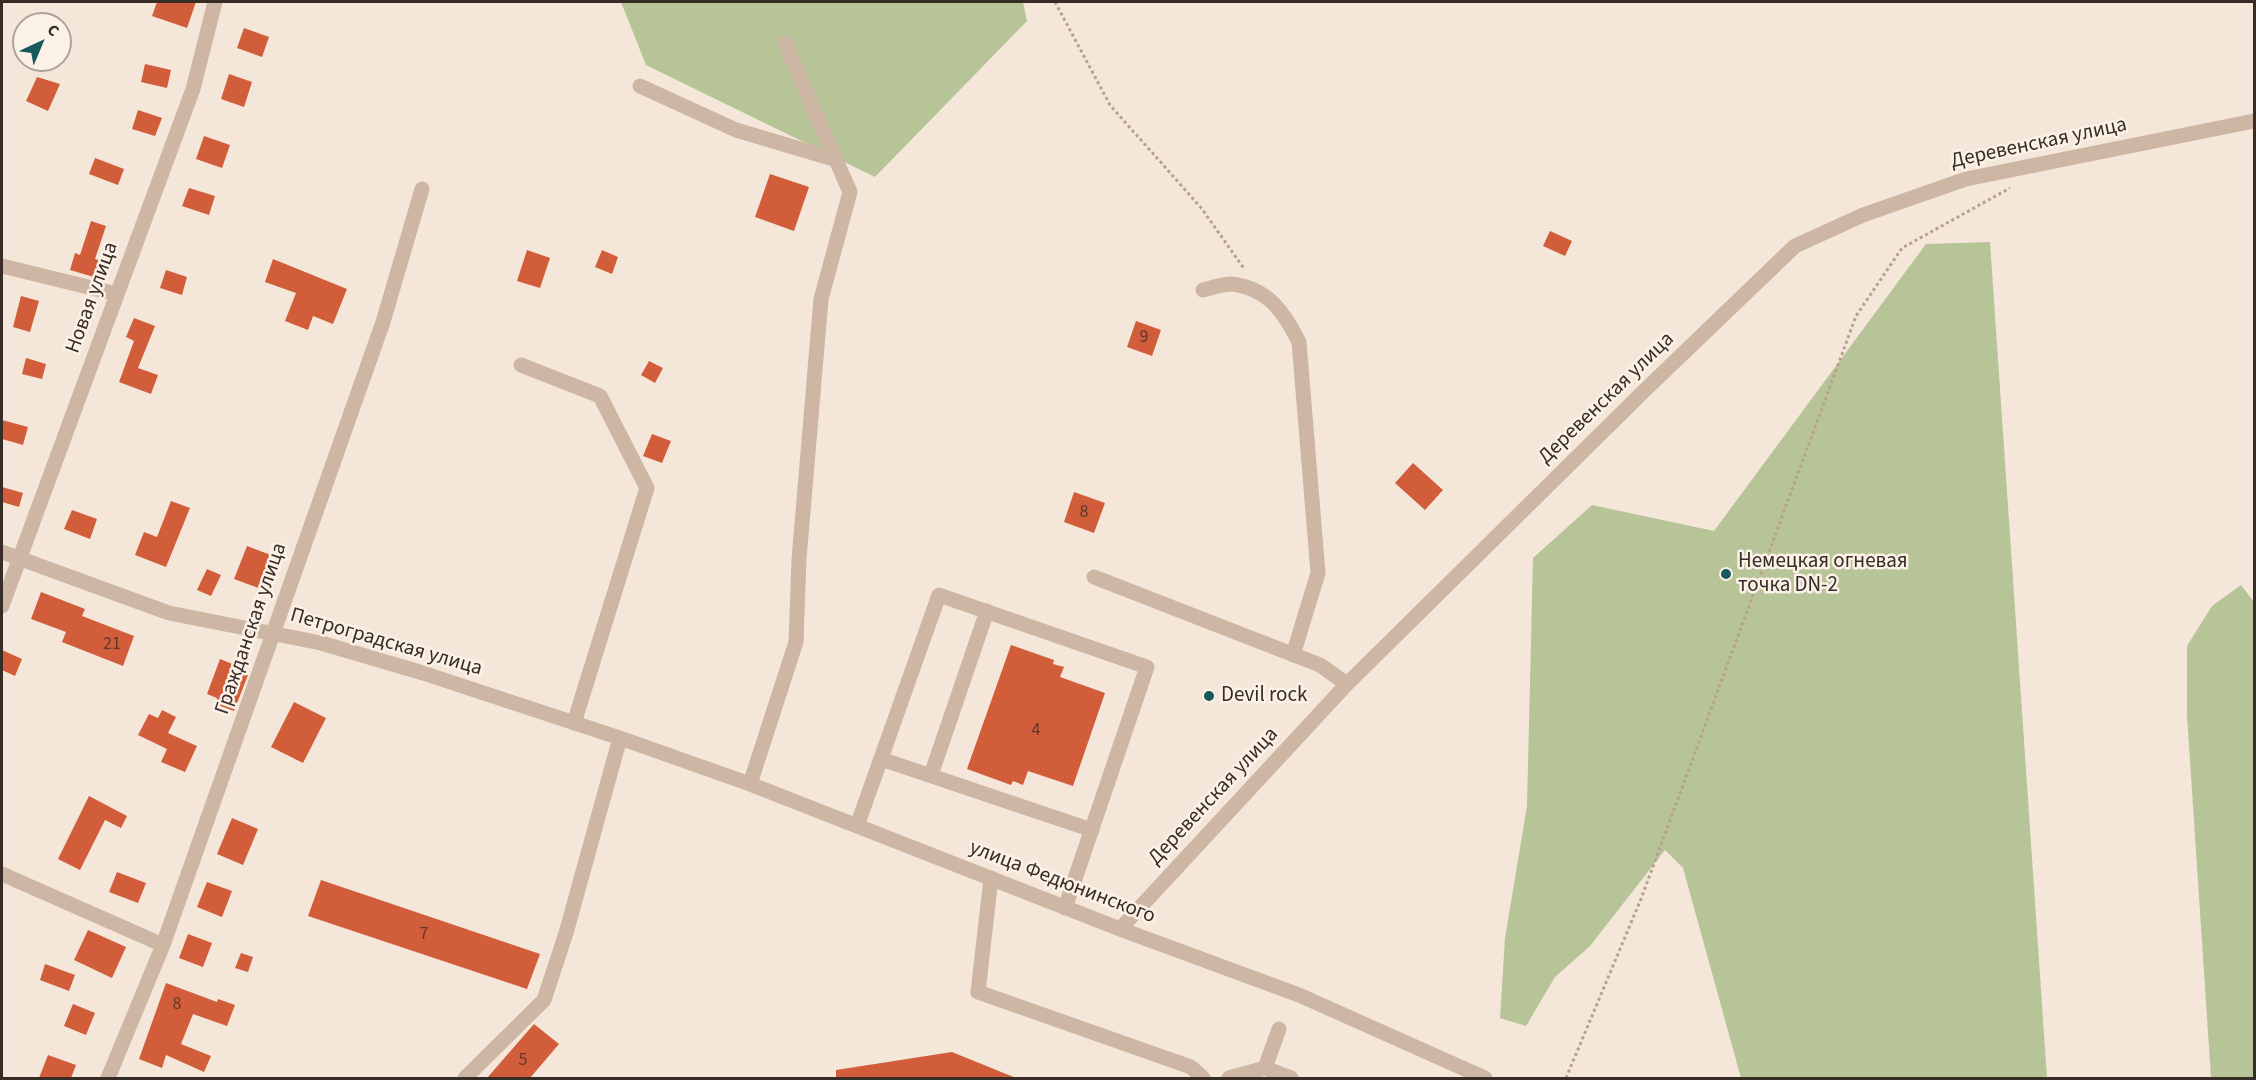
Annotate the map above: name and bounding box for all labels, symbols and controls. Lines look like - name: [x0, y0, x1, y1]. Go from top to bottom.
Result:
- north arrow: [12, 12, 72, 72]
- text: С: [42, 19, 64, 42]
- street label: Деревенская улица: [1949, 113, 2129, 175]
- street label: Новая улица: [61, 239, 125, 357]
- house number: 9: [1140, 327, 1148, 349]
- street label: Деревенская улица: [1534, 328, 1680, 470]
- house number: 8: [1080, 502, 1088, 524]
- street label: Гражданская улица: [211, 540, 293, 718]
- place label: Немецкая огневая точка DN-2: [1738, 549, 1908, 599]
- marker: Немецкая огневая точка DN-2: [1719, 567, 1733, 581]
- street label: Петроградская улица: [287, 604, 485, 682]
- house number: 21: [103, 634, 121, 656]
- place label: Devil rock: [1221, 683, 1307, 709]
- marker: Devil rock: [1202, 689, 1216, 703]
- house number: 4: [1032, 720, 1040, 742]
- street label: Деревенская улица: [1144, 723, 1284, 871]
- street label: улица Федюнинского: [965, 836, 1159, 930]
- house number: 7: [420, 924, 428, 946]
- house number: 8: [173, 994, 181, 1016]
- house number: 5: [519, 1050, 527, 1072]

